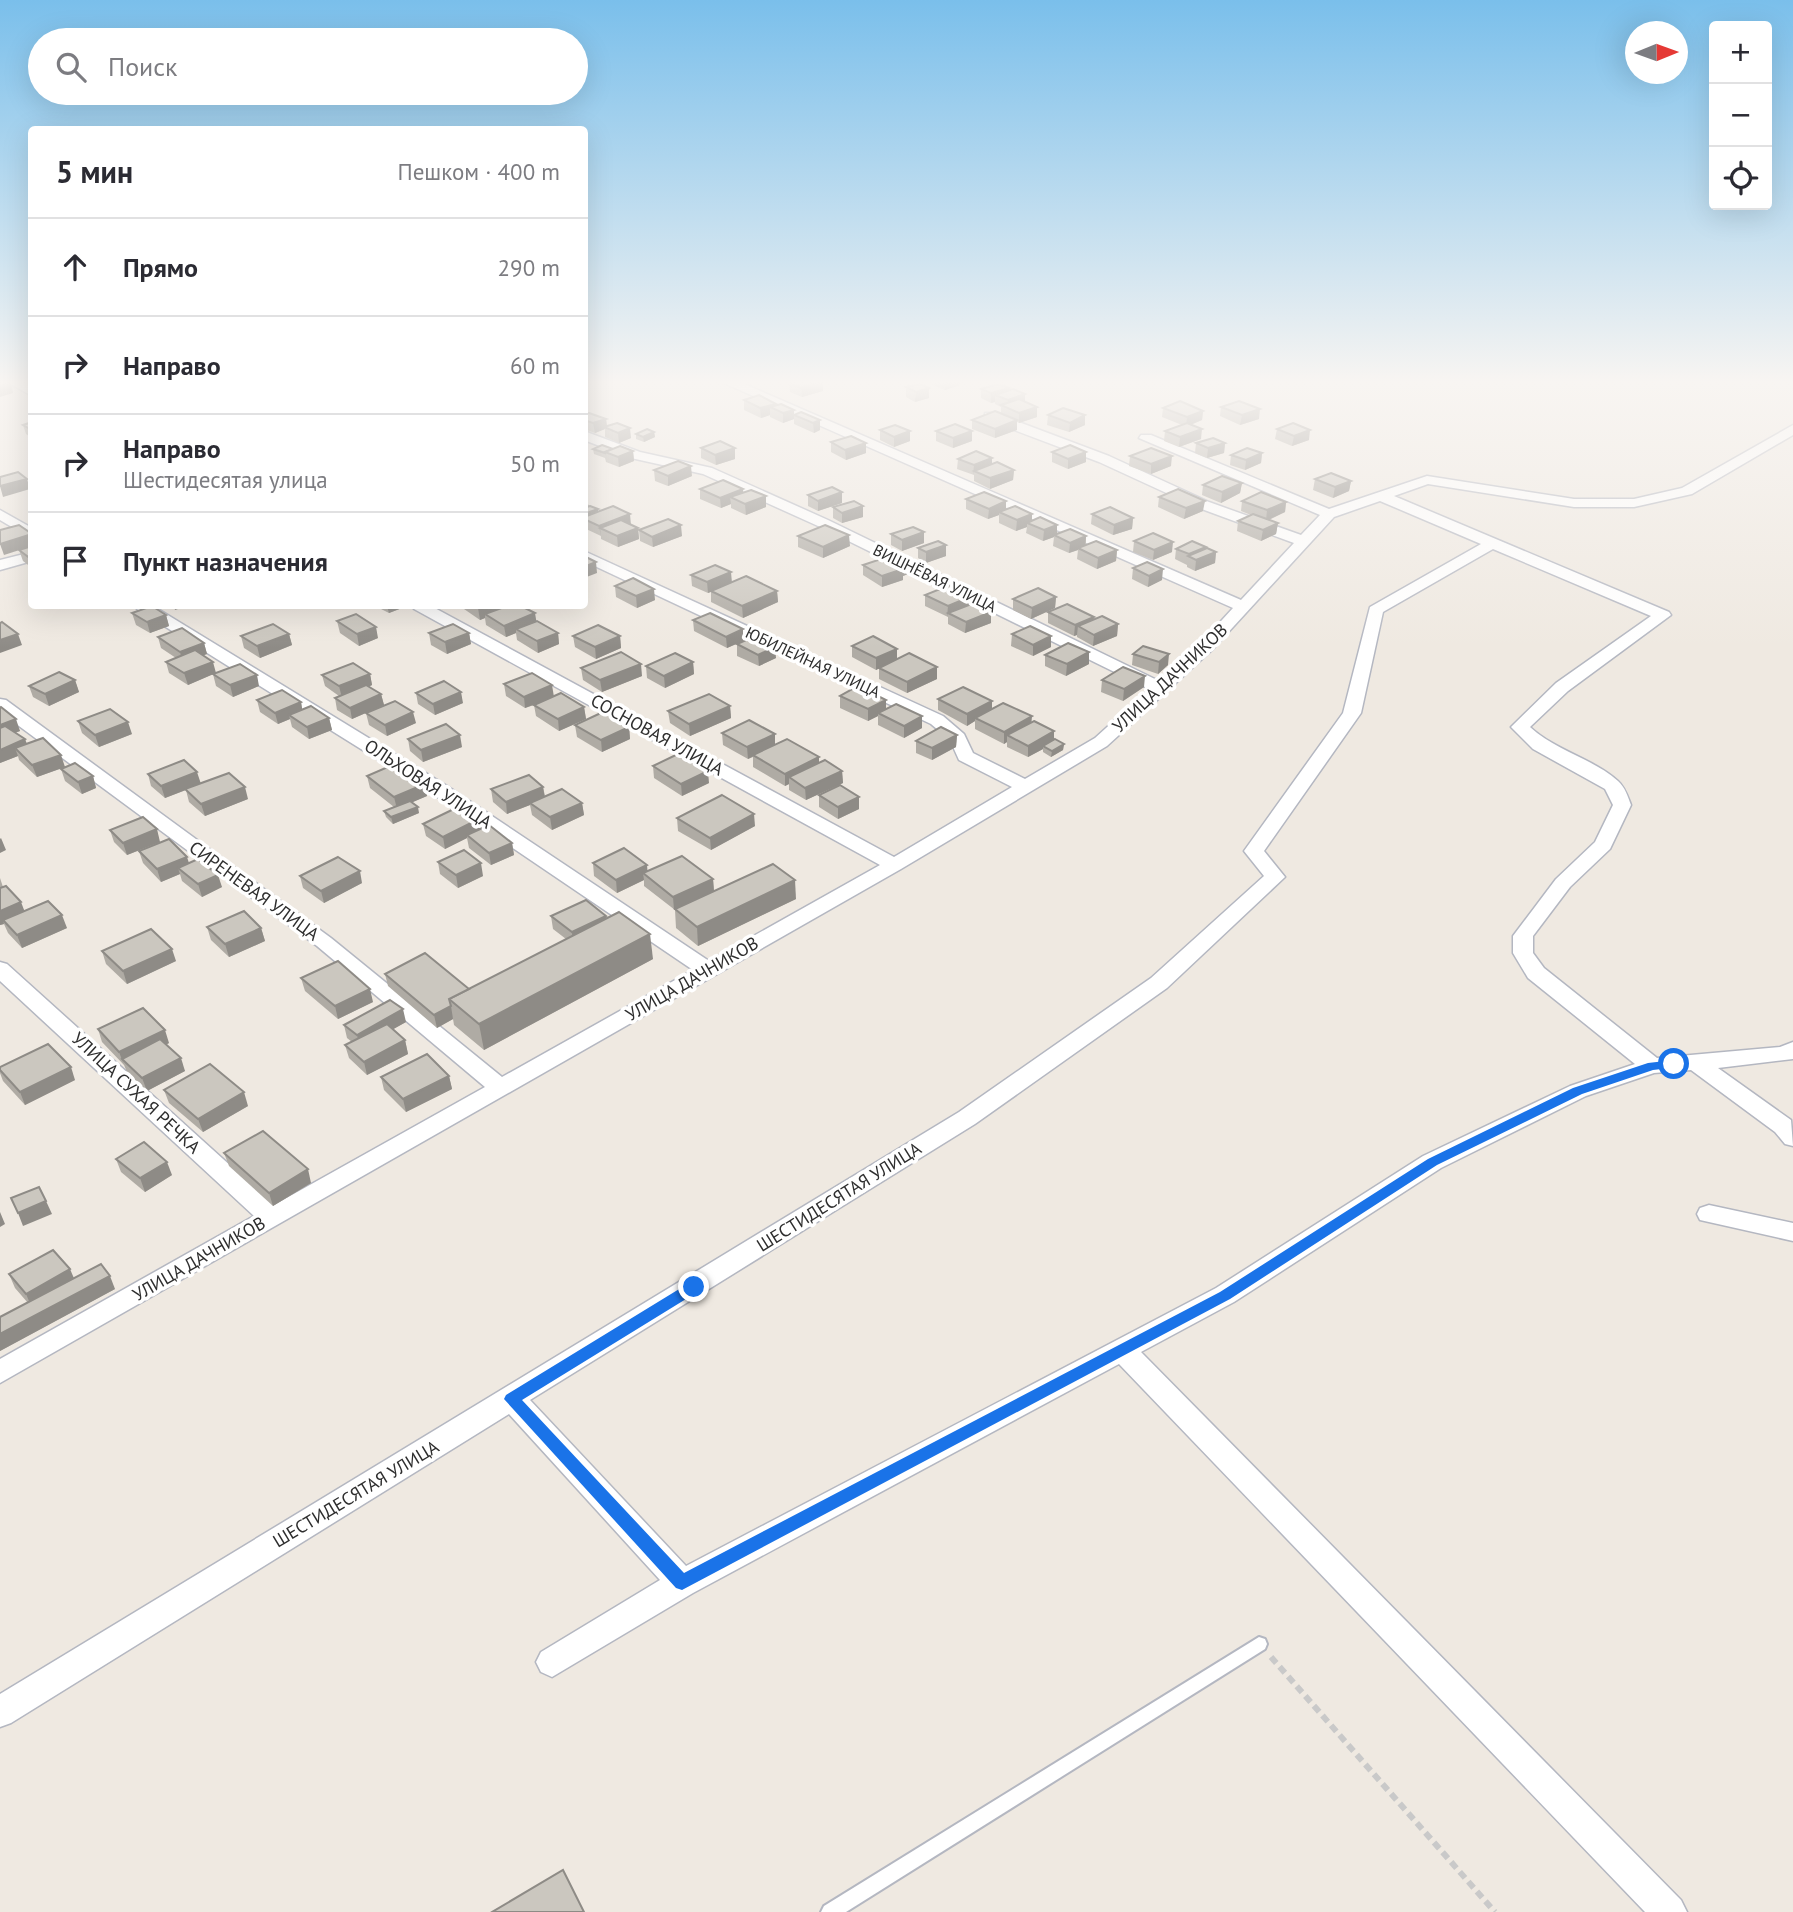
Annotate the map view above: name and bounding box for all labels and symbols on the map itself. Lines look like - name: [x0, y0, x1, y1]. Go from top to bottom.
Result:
- north arrow: [1625, 21, 1688, 84]
- street label: ВИШНЁВАЯ УЛИЦА: [870, 539, 1001, 617]
- street label: УЛИЦА ДАЧНИКОВ: [1107, 618, 1232, 737]
- street label: ЮБИЛЕЙНАЯ УЛИЦА: [743, 622, 884, 702]
- street label: СОСНОВАЯ УЛИЦА: [587, 689, 728, 781]
- street label: ОЛЬХОВАЯ УЛИЦА: [360, 734, 497, 834]
- street label: СИРЕНЕВАЯ УЛИЦА: [185, 836, 324, 946]
- street label: УЛИЦА ДАЧНИКОВ: [621, 931, 762, 1026]
- street label: УЛИЦА СУХАЯ РЕЧКА: [67, 1027, 206, 1159]
- route start: [1658, 1048, 1689, 1079]
- street label: ШЕСТИДЕСЯТАЯ УЛИЦА: [752, 1136, 926, 1257]
- street label: УЛИЦА ДАЧНИКОВ: [128, 1211, 269, 1306]
- route end: [678, 1271, 709, 1302]
- street label: ШЕСТИДЕСЯТАЯ УЛИЦА: [269, 1435, 443, 1552]

